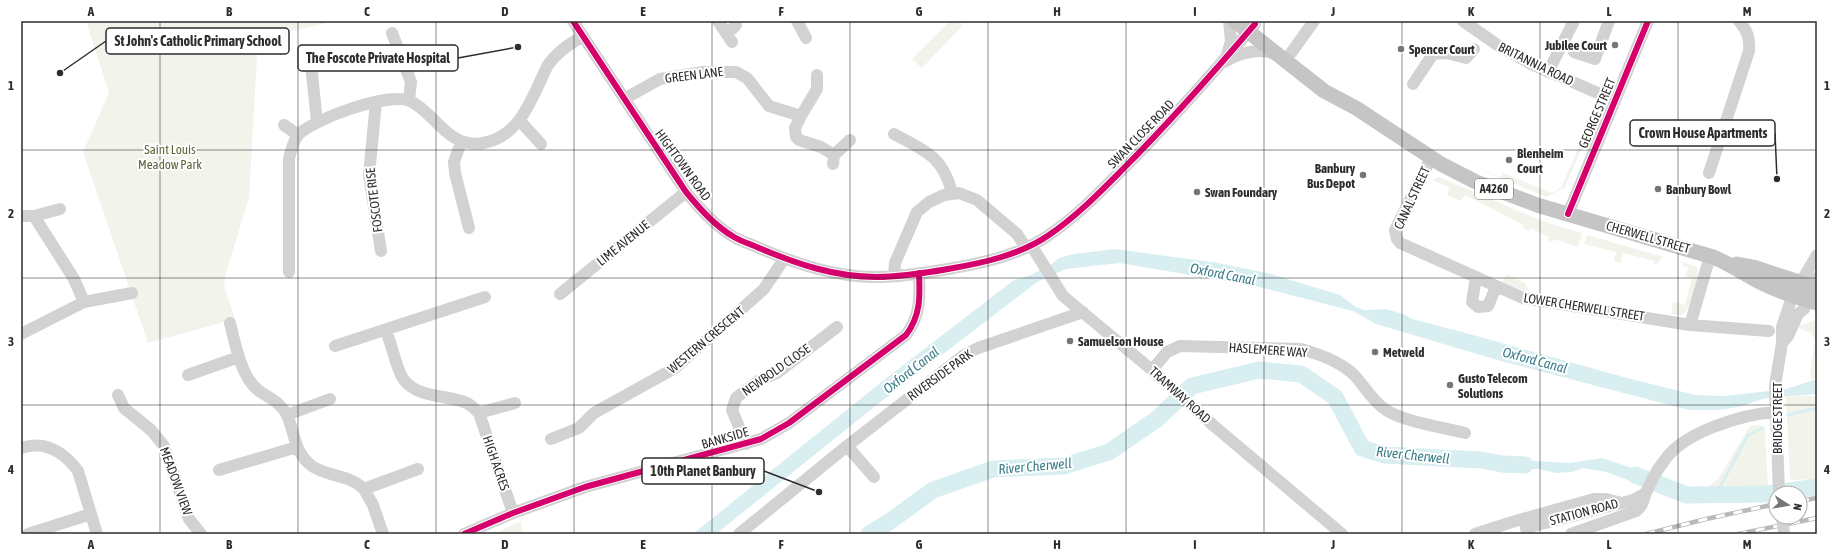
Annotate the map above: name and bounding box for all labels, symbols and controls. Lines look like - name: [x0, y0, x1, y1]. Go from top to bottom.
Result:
- text: A: [87, 4, 95, 19]
- text: B: [226, 4, 233, 19]
- text: C: [364, 4, 370, 19]
- text: D: [501, 4, 509, 19]
- text: E: [640, 4, 646, 19]
- text: F: [778, 4, 784, 19]
- text: G: [916, 4, 923, 19]
- text: H: [1053, 4, 1061, 19]
- text: I: [1193, 4, 1197, 19]
- text: J: [1330, 4, 1335, 19]
- text: K: [1468, 4, 1475, 19]
- text: L: [1606, 4, 1612, 19]
- text: M: [1743, 4, 1752, 19]
- callout: St John's Catholic Primary School: [106, 28, 289, 54]
- text: St John's Catholic Primary School: [115, 33, 282, 49]
- place label: Jubilee Court: [1544, 38, 1607, 53]
- street label: BRITANNIA ROAD: [1496, 39, 1576, 89]
- marker: Jubilee Court: [1610, 40, 1620, 50]
- place label: Spencer Court: [1409, 42, 1475, 57]
- marker: Spencer Court: [1396, 44, 1406, 54]
- callout: The Foscote Private Hospital: [298, 45, 458, 71]
- text: The Foscote Private Hospital: [306, 50, 450, 66]
- street label: GREEN LANE: [664, 64, 724, 86]
- street label: GEORGE STREET: [1575, 75, 1619, 150]
- text: 1: [8, 78, 14, 93]
- text: 1: [1824, 78, 1830, 93]
- street label: SWAN CLOSE ROAD: [1105, 97, 1177, 171]
- callout: Crown House Apartments: [1630, 120, 1775, 146]
- text: Crown House Apartments: [1639, 125, 1767, 141]
- street label: HIGHTOWN ROAD: [652, 126, 714, 204]
- park label: Saint Louis Meadow Park: [138, 142, 202, 172]
- place label: Blenheim Court: [1517, 146, 1563, 176]
- marker: Blenheim Court: [1504, 155, 1514, 165]
- place label: Banbury Bus Depot: [1307, 161, 1356, 191]
- street label: CANAL STREET: [1391, 164, 1433, 232]
- street label: FOSCOTE RISE: [363, 166, 385, 233]
- marker: Banbury Bus Depot: [1358, 170, 1368, 180]
- road number: A4260: [1475, 179, 1513, 199]
- place label: Banbury Bowl: [1666, 182, 1732, 197]
- marker: Banbury Bowl: [1653, 184, 1663, 194]
- place label: Swan Foundary: [1205, 185, 1278, 200]
- marker: Swan Foundary: [1192, 187, 1202, 197]
- text: 2: [8, 206, 14, 221]
- text: 2: [1824, 206, 1830, 221]
- street label: LIME AVENUE: [594, 217, 653, 269]
- street label: CHERWELL STREET: [1604, 218, 1692, 256]
- water label: Oxford Canal: [1189, 260, 1257, 288]
- street label: LOWER CHERWELL STREET: [1523, 290, 1646, 324]
- street label: WESTERN CRESCENT: [665, 303, 748, 377]
- text: 3: [8, 334, 14, 349]
- place label: Samuelson House: [1078, 334, 1164, 349]
- text: 3: [1824, 334, 1830, 349]
- marker: Samuelson House: [1065, 336, 1075, 346]
- street label: HASLEMERE WAY: [1228, 340, 1308, 360]
- street label: NEWBOLD CLOSE: [739, 341, 813, 399]
- water label: Oxford Canal: [880, 343, 942, 397]
- water label: Oxford Canal: [1501, 344, 1569, 376]
- place label: Metweld: [1383, 345, 1424, 360]
- street label: RIVERSIDE PARK: [905, 346, 976, 404]
- marker: Metweld: [1370, 347, 1380, 357]
- street label: TRAMWAY ROAD: [1146, 364, 1214, 426]
- place label: Gusto Telecom Solutions: [1458, 371, 1528, 401]
- marker: Gusto Telecom Solutions: [1445, 380, 1455, 390]
- street label: BRIDGE STREET: [1770, 382, 1785, 454]
- street label: BANKSIDE: [700, 424, 751, 452]
- street label: HIGH ACRES: [480, 434, 513, 493]
- water label: River Cherwell: [1375, 443, 1451, 467]
- street label: MEADOW VIEW: [157, 445, 195, 518]
- water label: River Cherwell: [998, 455, 1073, 477]
- callout: 10th Planet Banbury: [642, 458, 764, 484]
- text: 4: [7, 462, 14, 477]
- text: 4: [1823, 462, 1830, 477]
- text: 10th Planet Banbury: [650, 463, 756, 479]
- north arrow: [1768, 485, 1808, 525]
- street label: STATION ROAD: [1548, 496, 1620, 528]
- text: N: [1791, 503, 1804, 512]
- text: A: [87, 537, 95, 552]
- text: B: [226, 537, 233, 552]
- text: C: [364, 537, 370, 552]
- text: D: [501, 537, 509, 552]
- text: E: [640, 537, 646, 552]
- text: F: [778, 537, 784, 552]
- text: G: [916, 537, 923, 552]
- text: H: [1053, 537, 1061, 552]
- text: I: [1193, 537, 1197, 552]
- text: J: [1330, 537, 1335, 552]
- text: K: [1468, 537, 1475, 552]
- text: L: [1606, 537, 1612, 552]
- text: M: [1743, 537, 1752, 552]

